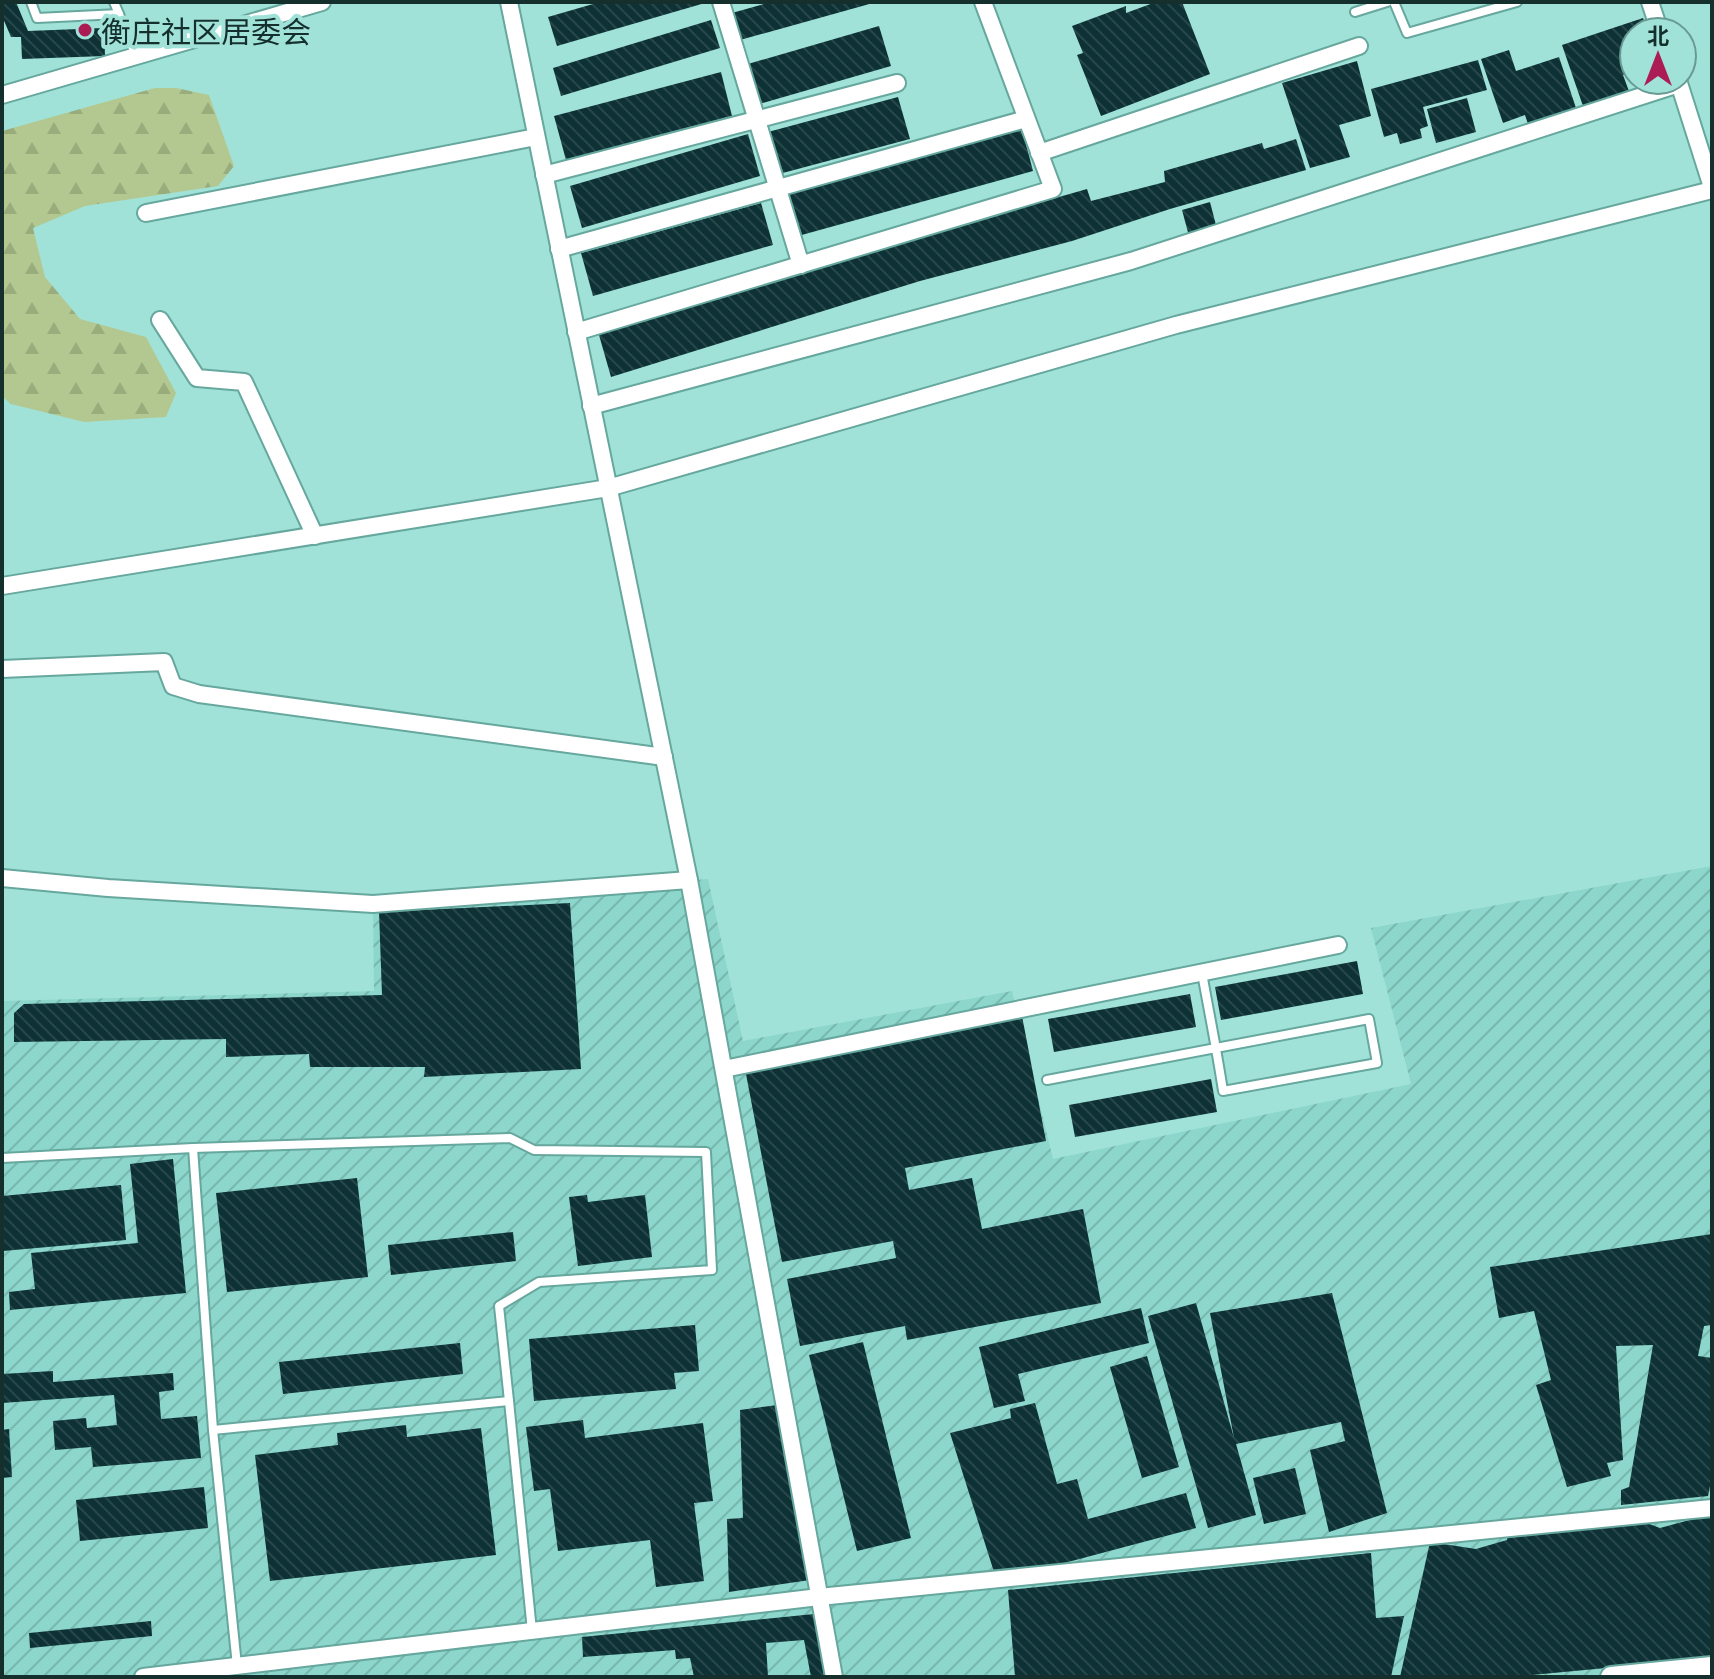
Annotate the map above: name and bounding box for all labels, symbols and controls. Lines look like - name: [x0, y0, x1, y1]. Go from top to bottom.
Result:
- place label: 衡庄社区居委会: [101, 12, 311, 49]
- north arrow: [1618, 16, 1698, 96]
- marker: 衡庄社区居委会: [76, 21, 94, 39]
- text: 北: [1647, 22, 1669, 49]

